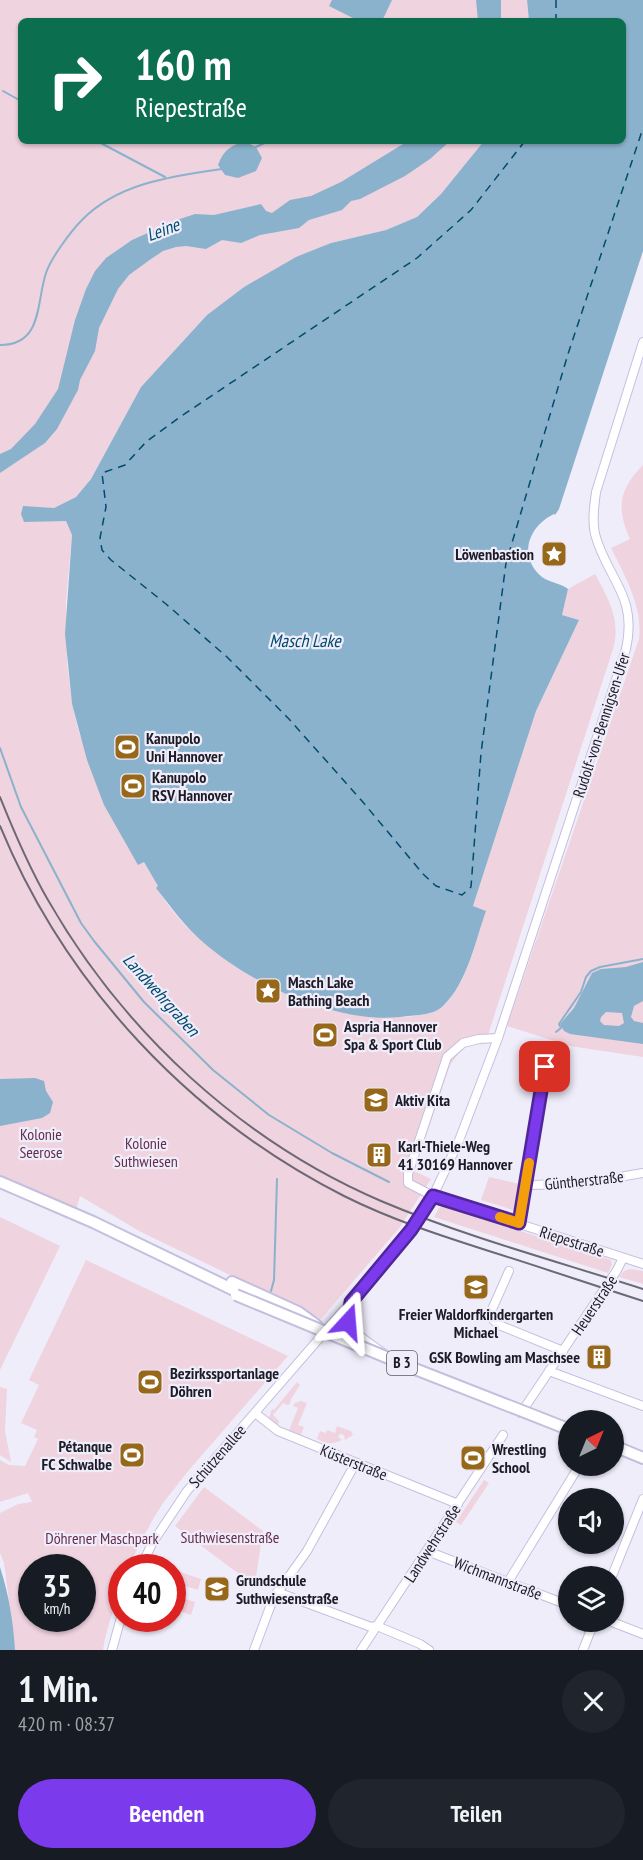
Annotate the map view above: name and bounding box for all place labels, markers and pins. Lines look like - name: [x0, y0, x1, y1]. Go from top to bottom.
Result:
- place icon: Löwenbastion: [539, 539, 569, 569]
- place label: Löwenbastion: [455, 544, 534, 564]
- place label: Kanupolo Uni Hannover: [146, 728, 223, 766]
- sports icon: Kanupolo Uni Hannover: [112, 732, 142, 762]
- place label: Kanupolo RSV Hannover: [152, 767, 233, 805]
- sports icon: Kanupolo RSV Hannover: [118, 771, 148, 801]
- place label: Masch Lake Bathing Beach: [288, 972, 370, 1010]
- place icon: Masch Lake Bathing Beach: [253, 976, 283, 1006]
- place label: Aspria Hannover Spa & Sport Club: [343, 1016, 442, 1054]
- sports icon: Aspria Hannover Spa & Sport Club: [310, 1020, 340, 1050]
- pin: [519, 1041, 570, 1092]
- school or university icon: Aktiv Kita: [361, 1085, 391, 1115]
- place label: Aktiv Kita: [394, 1090, 451, 1110]
- place label: Karl-Thiele-Weg 41 30169 Hannover: [398, 1136, 513, 1174]
- building icon: Karl-Thiele-Weg 41 30169 Hannover: [364, 1140, 394, 1170]
- school or university icon: Freier Waldorfkindergarten Michael: [461, 1272, 491, 1302]
- place label: Freier Waldorfkindergarten Michael: [399, 1304, 553, 1342]
- building icon: GSK Bowling am Maschsee: [584, 1342, 614, 1372]
- place label: GSK Bowling am Maschsee: [429, 1347, 580, 1367]
- place label: Bezirkssportanlage Döhren: [170, 1363, 279, 1401]
- sports icon: Bezirkssportanlage Döhren: [135, 1367, 165, 1397]
- place label: Pétanque FC Schwalbe: [41, 1436, 112, 1474]
- place label: Wrestling School: [491, 1439, 546, 1477]
- sports icon: Pétanque FC Schwalbe: [117, 1440, 147, 1470]
- sports icon: Wrestling School: [458, 1443, 488, 1473]
- place label: Grundschule Suthwiesenstraße: [236, 1570, 339, 1608]
- school or university icon: Grundschule Suthwiesenstraße: [202, 1574, 232, 1604]

